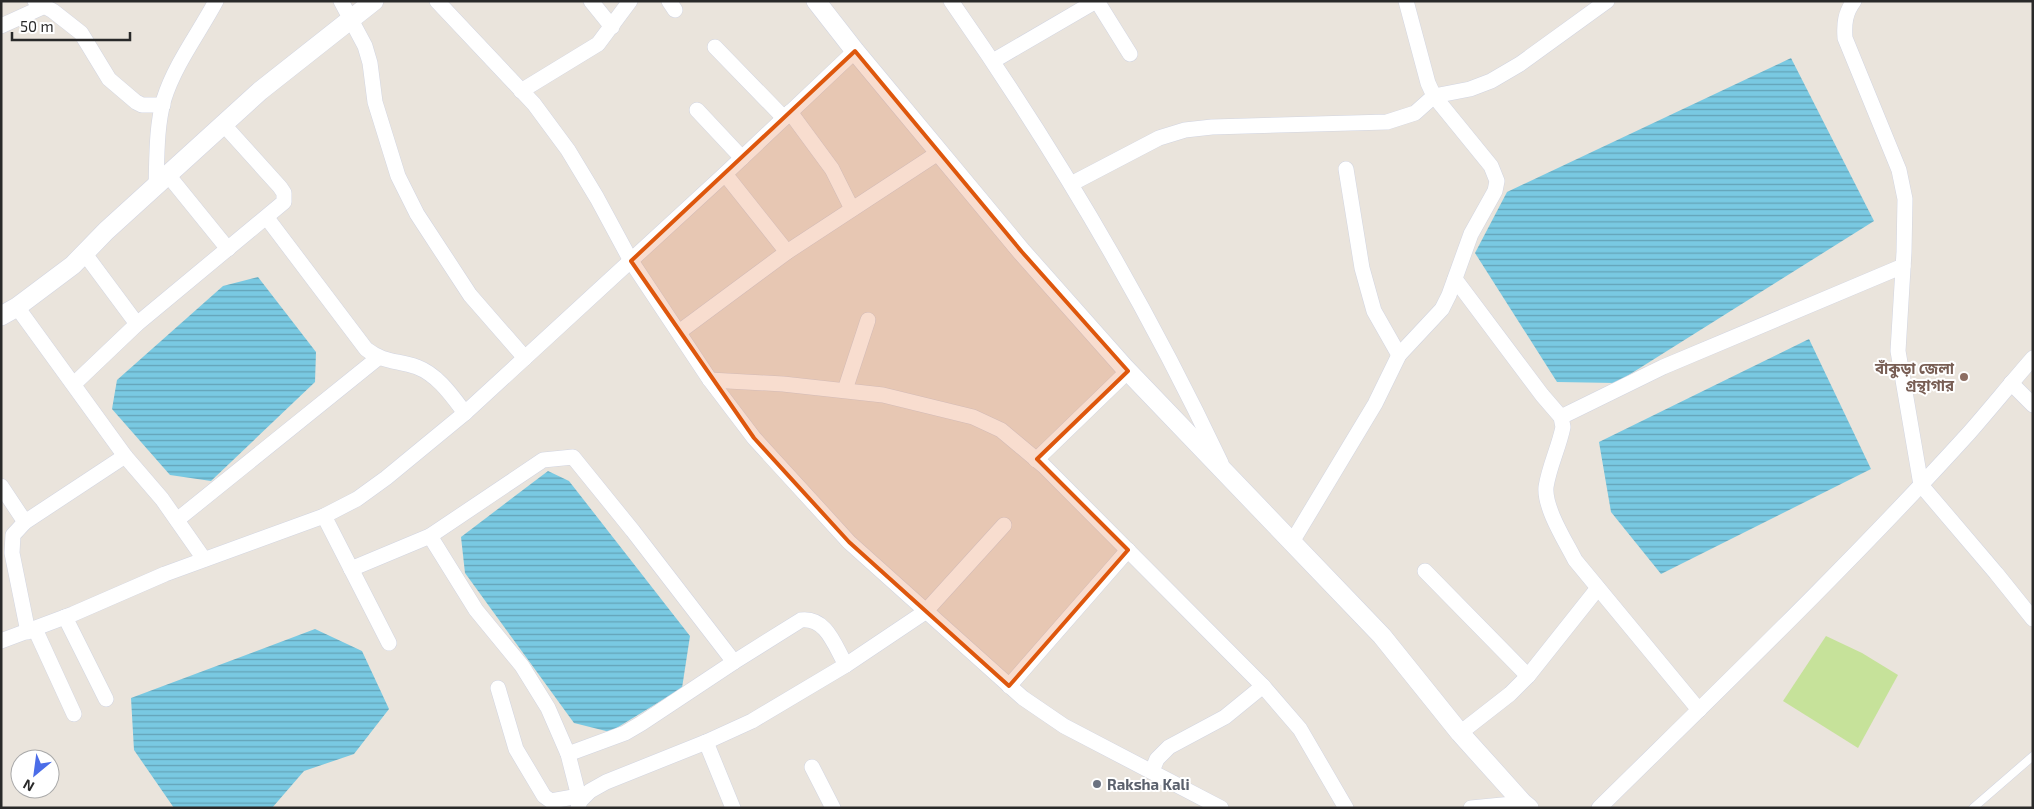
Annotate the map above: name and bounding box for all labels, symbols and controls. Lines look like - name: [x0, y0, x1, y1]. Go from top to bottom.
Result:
- scale bar: [12, 10, 130, 42]
- text: 50 m: [20, 17, 54, 35]
- place label: বাঁকুড়া জেলা গ্ৰন্থাগার: [1874, 359, 1955, 395]
- marker: বাঁকুড়া জেলা গ্ৰন্থাগার: [1958, 371, 1970, 383]
- north arrow: [10, 749, 60, 799]
- place label: Raksha Kali: [1107, 775, 1190, 793]
- text: N: [20, 776, 37, 796]
- marker: Raksha Kali: [1091, 778, 1103, 790]

